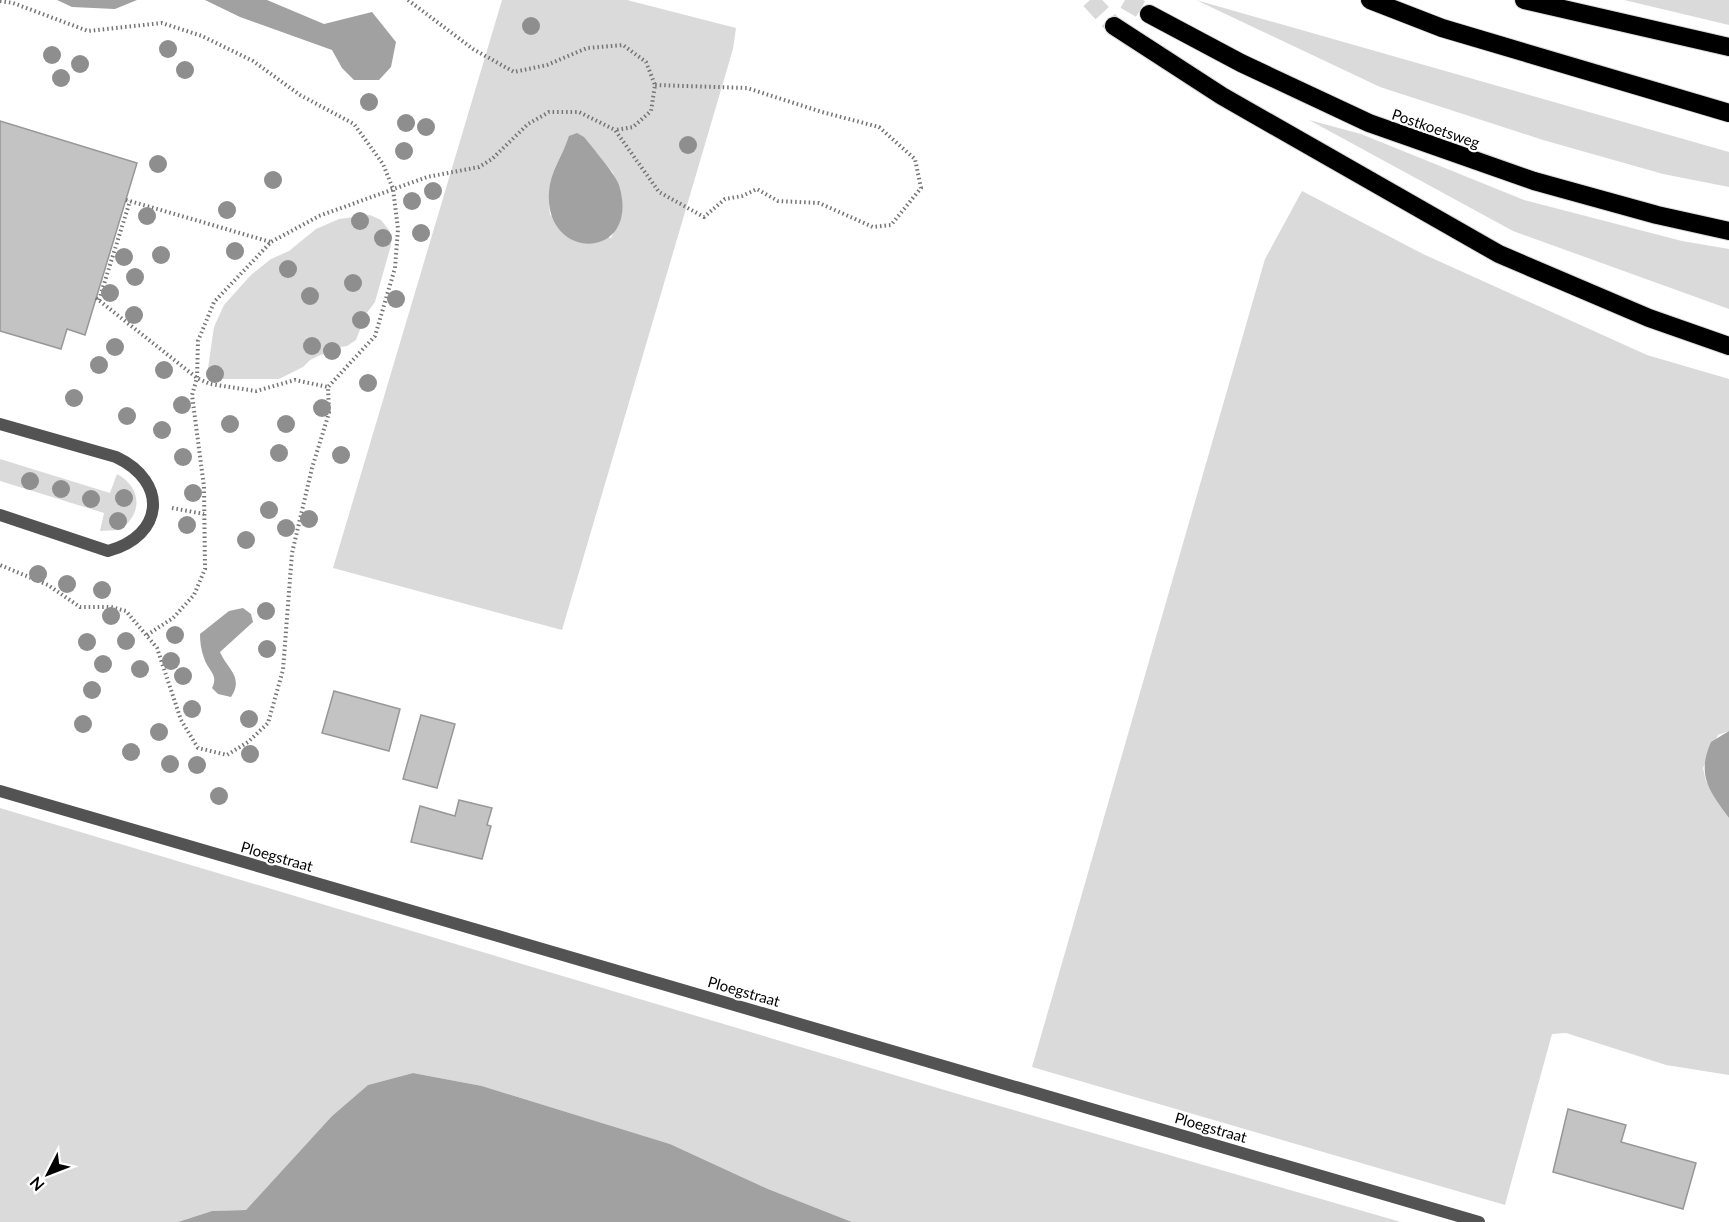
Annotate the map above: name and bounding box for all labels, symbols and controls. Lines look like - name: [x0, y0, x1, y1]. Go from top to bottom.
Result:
- street label: Postkoetsweg: [1390, 105, 1483, 152]
- street label: Ploegstraat: [239, 837, 316, 875]
- street label: Ploegstraat: [706, 972, 783, 1010]
- street label: Ploegstraat: [1173, 1108, 1250, 1146]
- north arrow: [18, 1144, 78, 1204]
- text: N: [25, 1173, 48, 1195]

